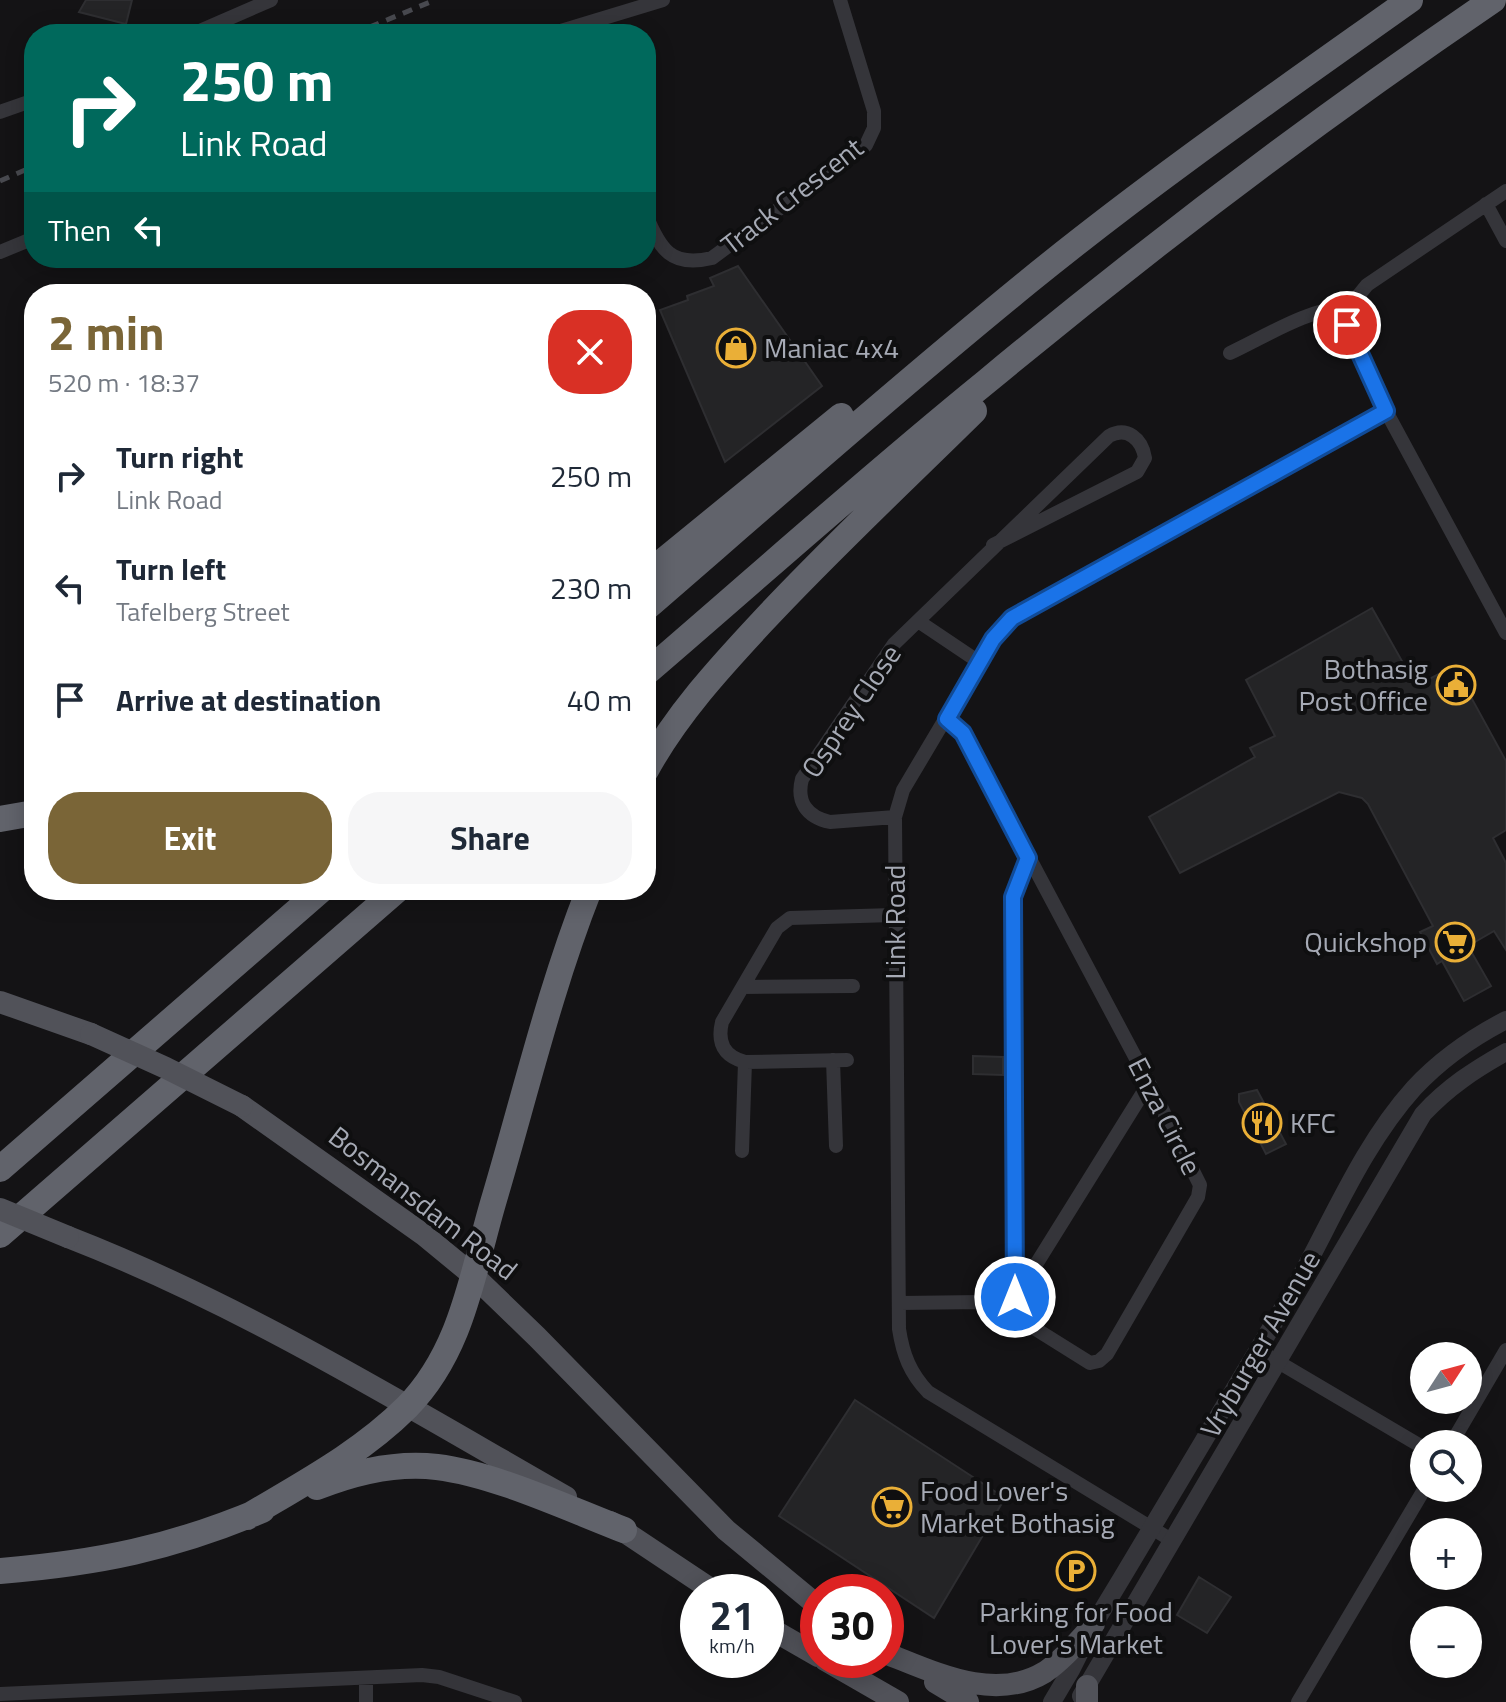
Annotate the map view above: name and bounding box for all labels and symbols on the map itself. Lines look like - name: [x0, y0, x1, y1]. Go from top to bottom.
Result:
- street label: Track Crescent: [711, 126, 872, 265]
- pin: [1313, 291, 1381, 359]
- place label: Maniac 4x4: [764, 326, 899, 369]
- shop icon: Maniac 4x4: [715, 327, 757, 369]
- street label: Osprey Close: [790, 635, 911, 786]
- place label: Bothasig Post Office: [1298, 647, 1428, 722]
- public building icon: Bothasig Post Office: [1435, 664, 1477, 706]
- street label: Link Road: [873, 865, 916, 979]
- place label: Quickshop: [1304, 920, 1427, 963]
- supermarket icon: Quickshop: [1434, 921, 1476, 963]
- street label: Enza Circle: [1117, 1049, 1213, 1182]
- place label: KFC: [1290, 1101, 1336, 1144]
- restaurant icon: KFC: [1241, 1102, 1283, 1144]
- street label: Bosmansdam Road: [320, 1115, 527, 1290]
- street label: Vryburger Avenue: [1188, 1242, 1331, 1445]
- position arrow: [973, 1255, 1057, 1339]
- north arrow: [1410, 1342, 1482, 1414]
- place label: Food Lover's Market Bothasig: [920, 1469, 1115, 1544]
- supermarket icon: Food Lover's Market Bothasig: [871, 1486, 913, 1528]
- parking icon: Parking for Food Lover's Market: [1055, 1550, 1097, 1592]
- speed limit sign: 30: [800, 1574, 904, 1678]
- place label: Parking for Food Lover's Market: [979, 1590, 1173, 1665]

